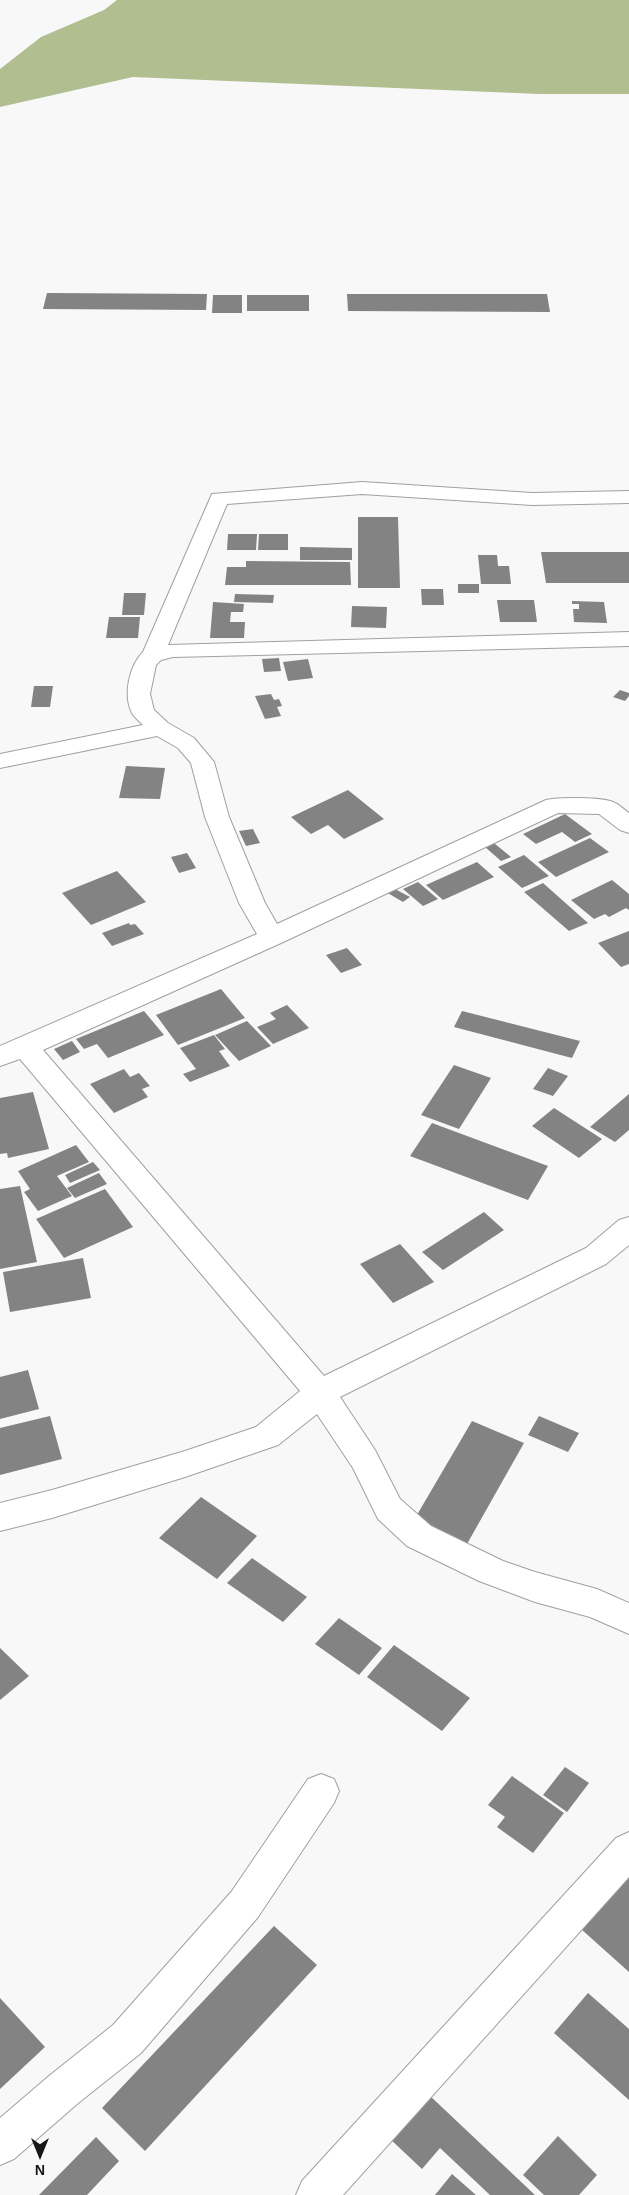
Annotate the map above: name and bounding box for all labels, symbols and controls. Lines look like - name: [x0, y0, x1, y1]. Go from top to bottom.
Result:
- north arrow: [15, 2130, 65, 2180]
- text: N: [35, 2162, 45, 2178]

